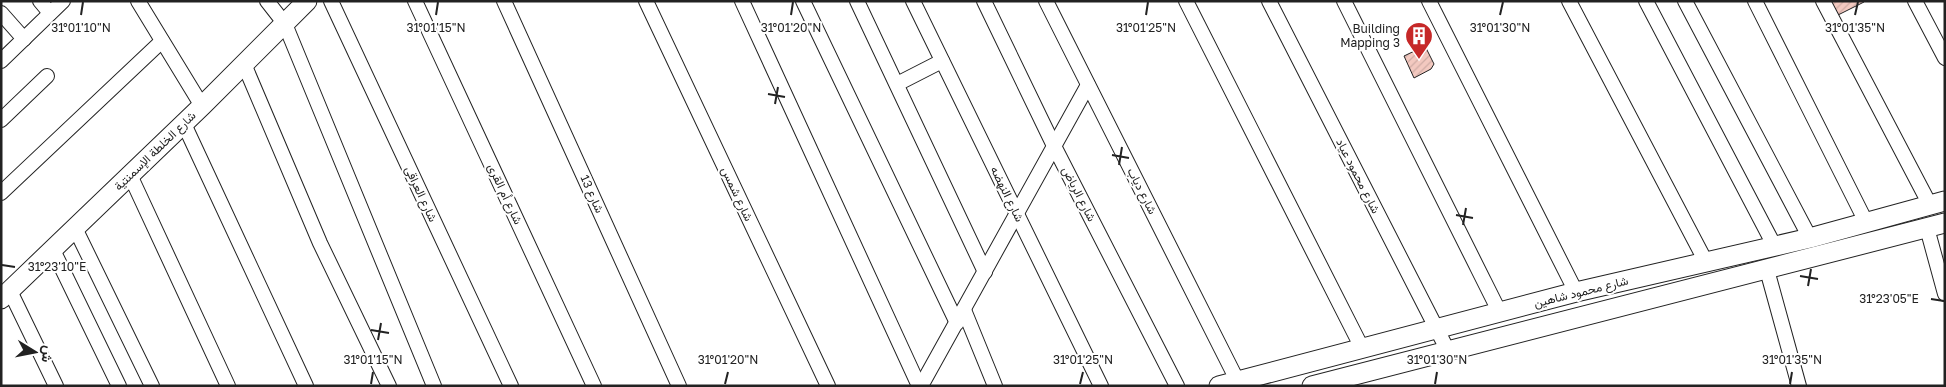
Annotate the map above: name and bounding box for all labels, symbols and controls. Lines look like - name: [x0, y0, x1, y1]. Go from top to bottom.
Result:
- text: 31°01'10"N: [51, 20, 111, 35]
- text: 31°01'15"N: [406, 20, 466, 35]
- text: 31°01'20"N: [761, 20, 821, 35]
- text: 31°01'25"N: [1116, 20, 1176, 35]
- text: 31°01'30"N: [1470, 20, 1530, 35]
- text: 31°01'35"N: [1825, 20, 1885, 35]
- place label: Building Mapping 3: [1340, 21, 1400, 50]
- building icon: Building Mapping 3: [1404, 21, 1434, 60]
- street label: شارع الخلطة الإسمنتية: [111, 108, 200, 195]
- street label: شارع محمود عياد: [1331, 136, 1384, 217]
- street label: شارع أم القرى: [483, 161, 526, 227]
- street label: شارع العراقى: [400, 163, 441, 225]
- street label: شارع شمس: [717, 164, 757, 224]
- street label: شارع النهضه: [986, 164, 1027, 225]
- street label: شارع الرياض: [1057, 164, 1100, 225]
- street label: شارع دياب: [1123, 165, 1161, 217]
- street label: شارع 13: [576, 172, 607, 216]
- text: 31°23'10"E: [28, 259, 86, 274]
- street label: شارع محمود شاهين: [1532, 272, 1630, 312]
- text: 31°23'05"E: [1859, 291, 1919, 306]
- north arrow: [10, 327, 60, 377]
- text: ش: [37, 344, 58, 364]
- text: 31°01'15"N: [343, 352, 403, 367]
- text: 31°01'20"N: [698, 352, 758, 367]
- text: 31°01'25"N: [1053, 352, 1113, 367]
- text: 31°01'30"N: [1407, 352, 1467, 367]
- text: 31°01'35"N: [1762, 352, 1822, 367]

